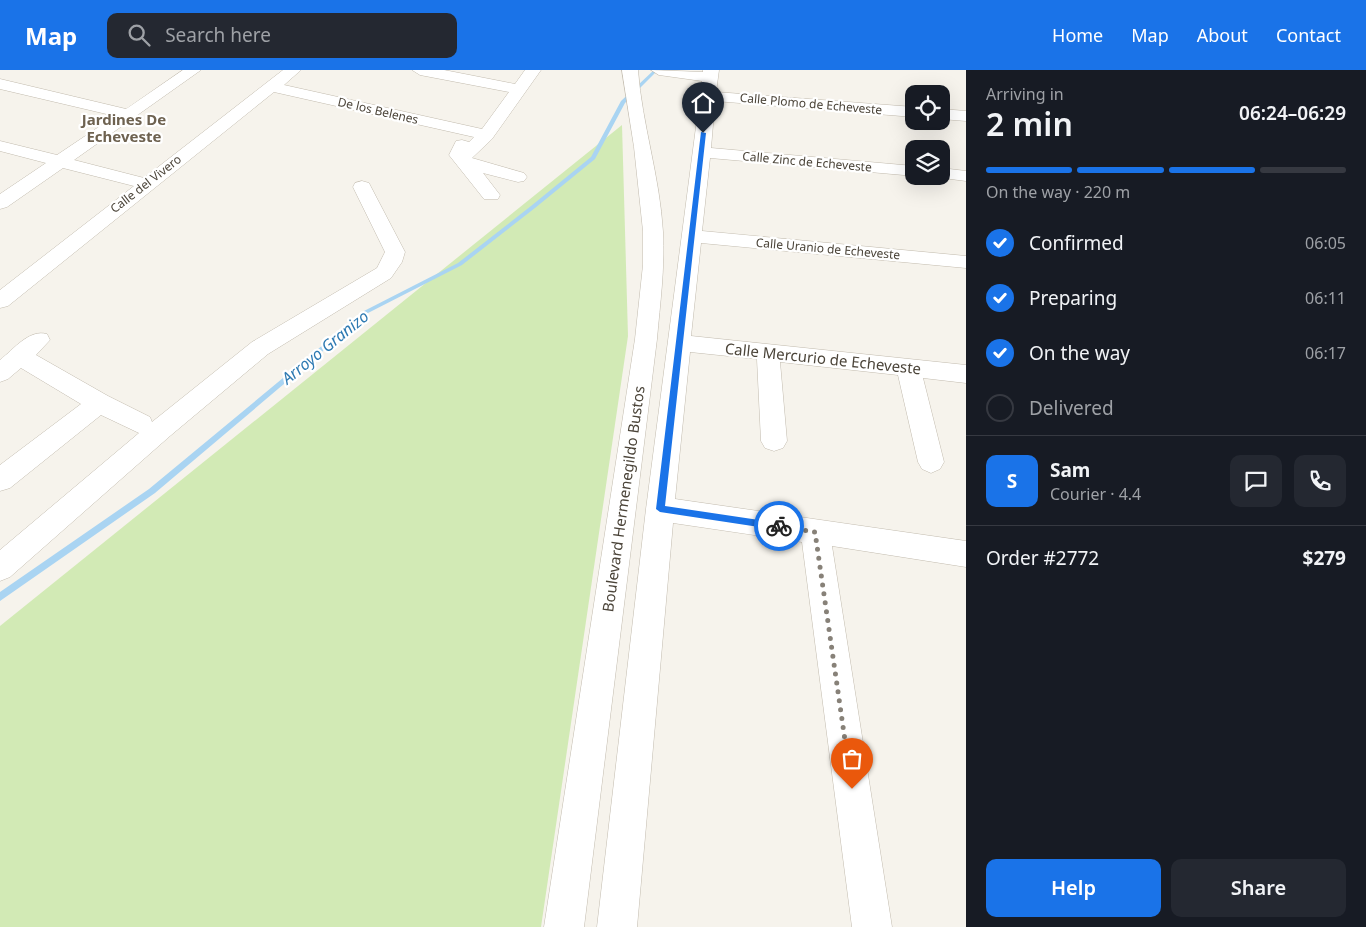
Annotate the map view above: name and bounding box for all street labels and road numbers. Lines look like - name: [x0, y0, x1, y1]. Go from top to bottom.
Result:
- street label: Calle Plomo de Echeveste: [739, 89, 883, 118]
- street label: De los Belenes: [336, 93, 420, 128]
- street label: Calle Zinc de Echeveste: [742, 147, 873, 176]
- street label: Calle del Vivero: [107, 150, 185, 217]
- street label: Calle Uranio de Echeveste: [755, 234, 901, 263]
- street label: Calle Mercurio de Echeveste: [724, 338, 922, 378]
- street label: Boulevard Hermenegildo Bustos: [597, 384, 649, 613]

